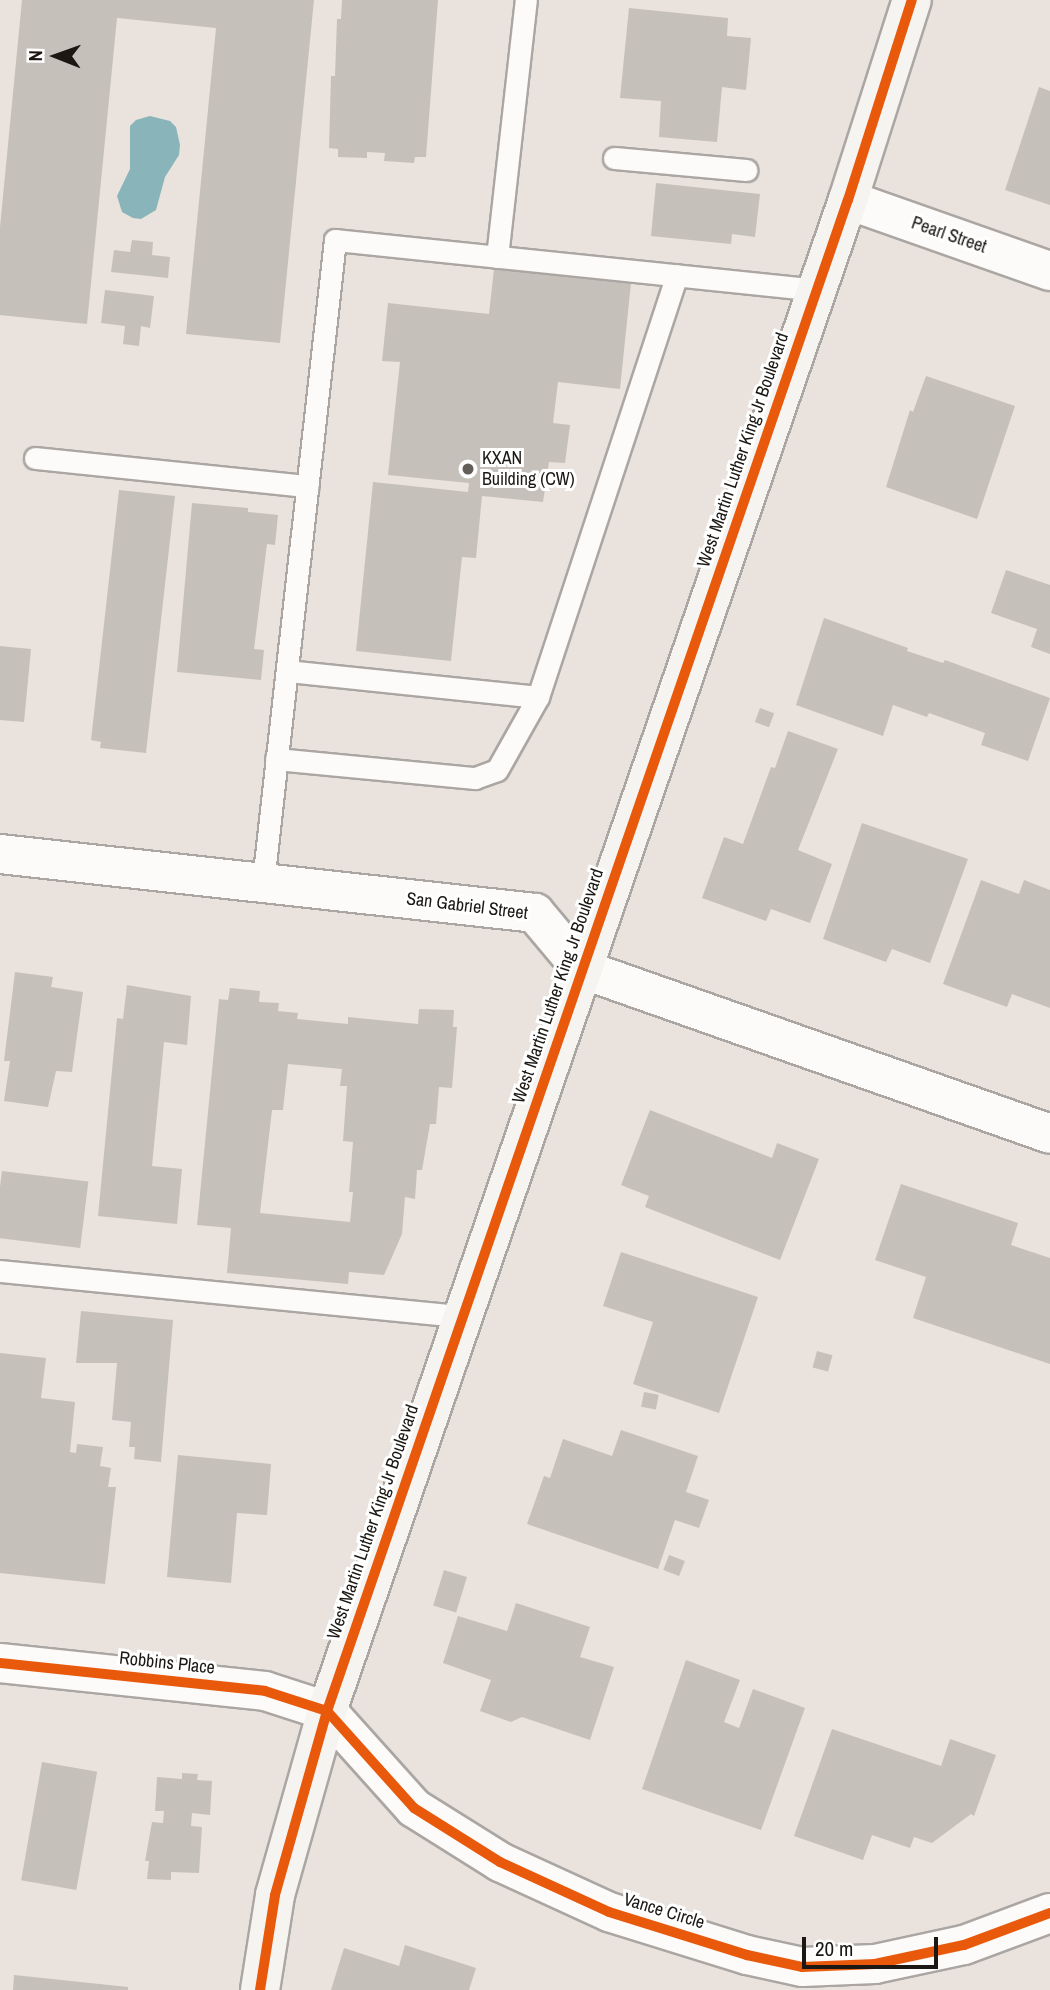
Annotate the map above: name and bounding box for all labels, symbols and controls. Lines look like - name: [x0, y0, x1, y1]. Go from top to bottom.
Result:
- north arrow: [21, 21, 91, 91]
- text: N: [22, 50, 48, 61]
- street label: Pearl Street: [909, 212, 989, 258]
- street label: West Martin Luther King Jr Boulevard: [693, 330, 793, 570]
- place label: KXAN Building (CW): [482, 448, 575, 490]
- marker: KXAN Building (CW): [460, 461, 476, 477]
- street label: West Martin Luther King Jr Boulevard: [508, 866, 608, 1106]
- street label: San Gabriel Street: [405, 888, 529, 924]
- street label: West Martin Luther King Jr Boulevard: [323, 1402, 423, 1642]
- street label: Robbins Place: [118, 1647, 216, 1679]
- street label: Vance Circle: [621, 1888, 707, 1934]
- scale bar: [805, 1924, 942, 1968]
- text: 20 m: [815, 1934, 853, 1963]

